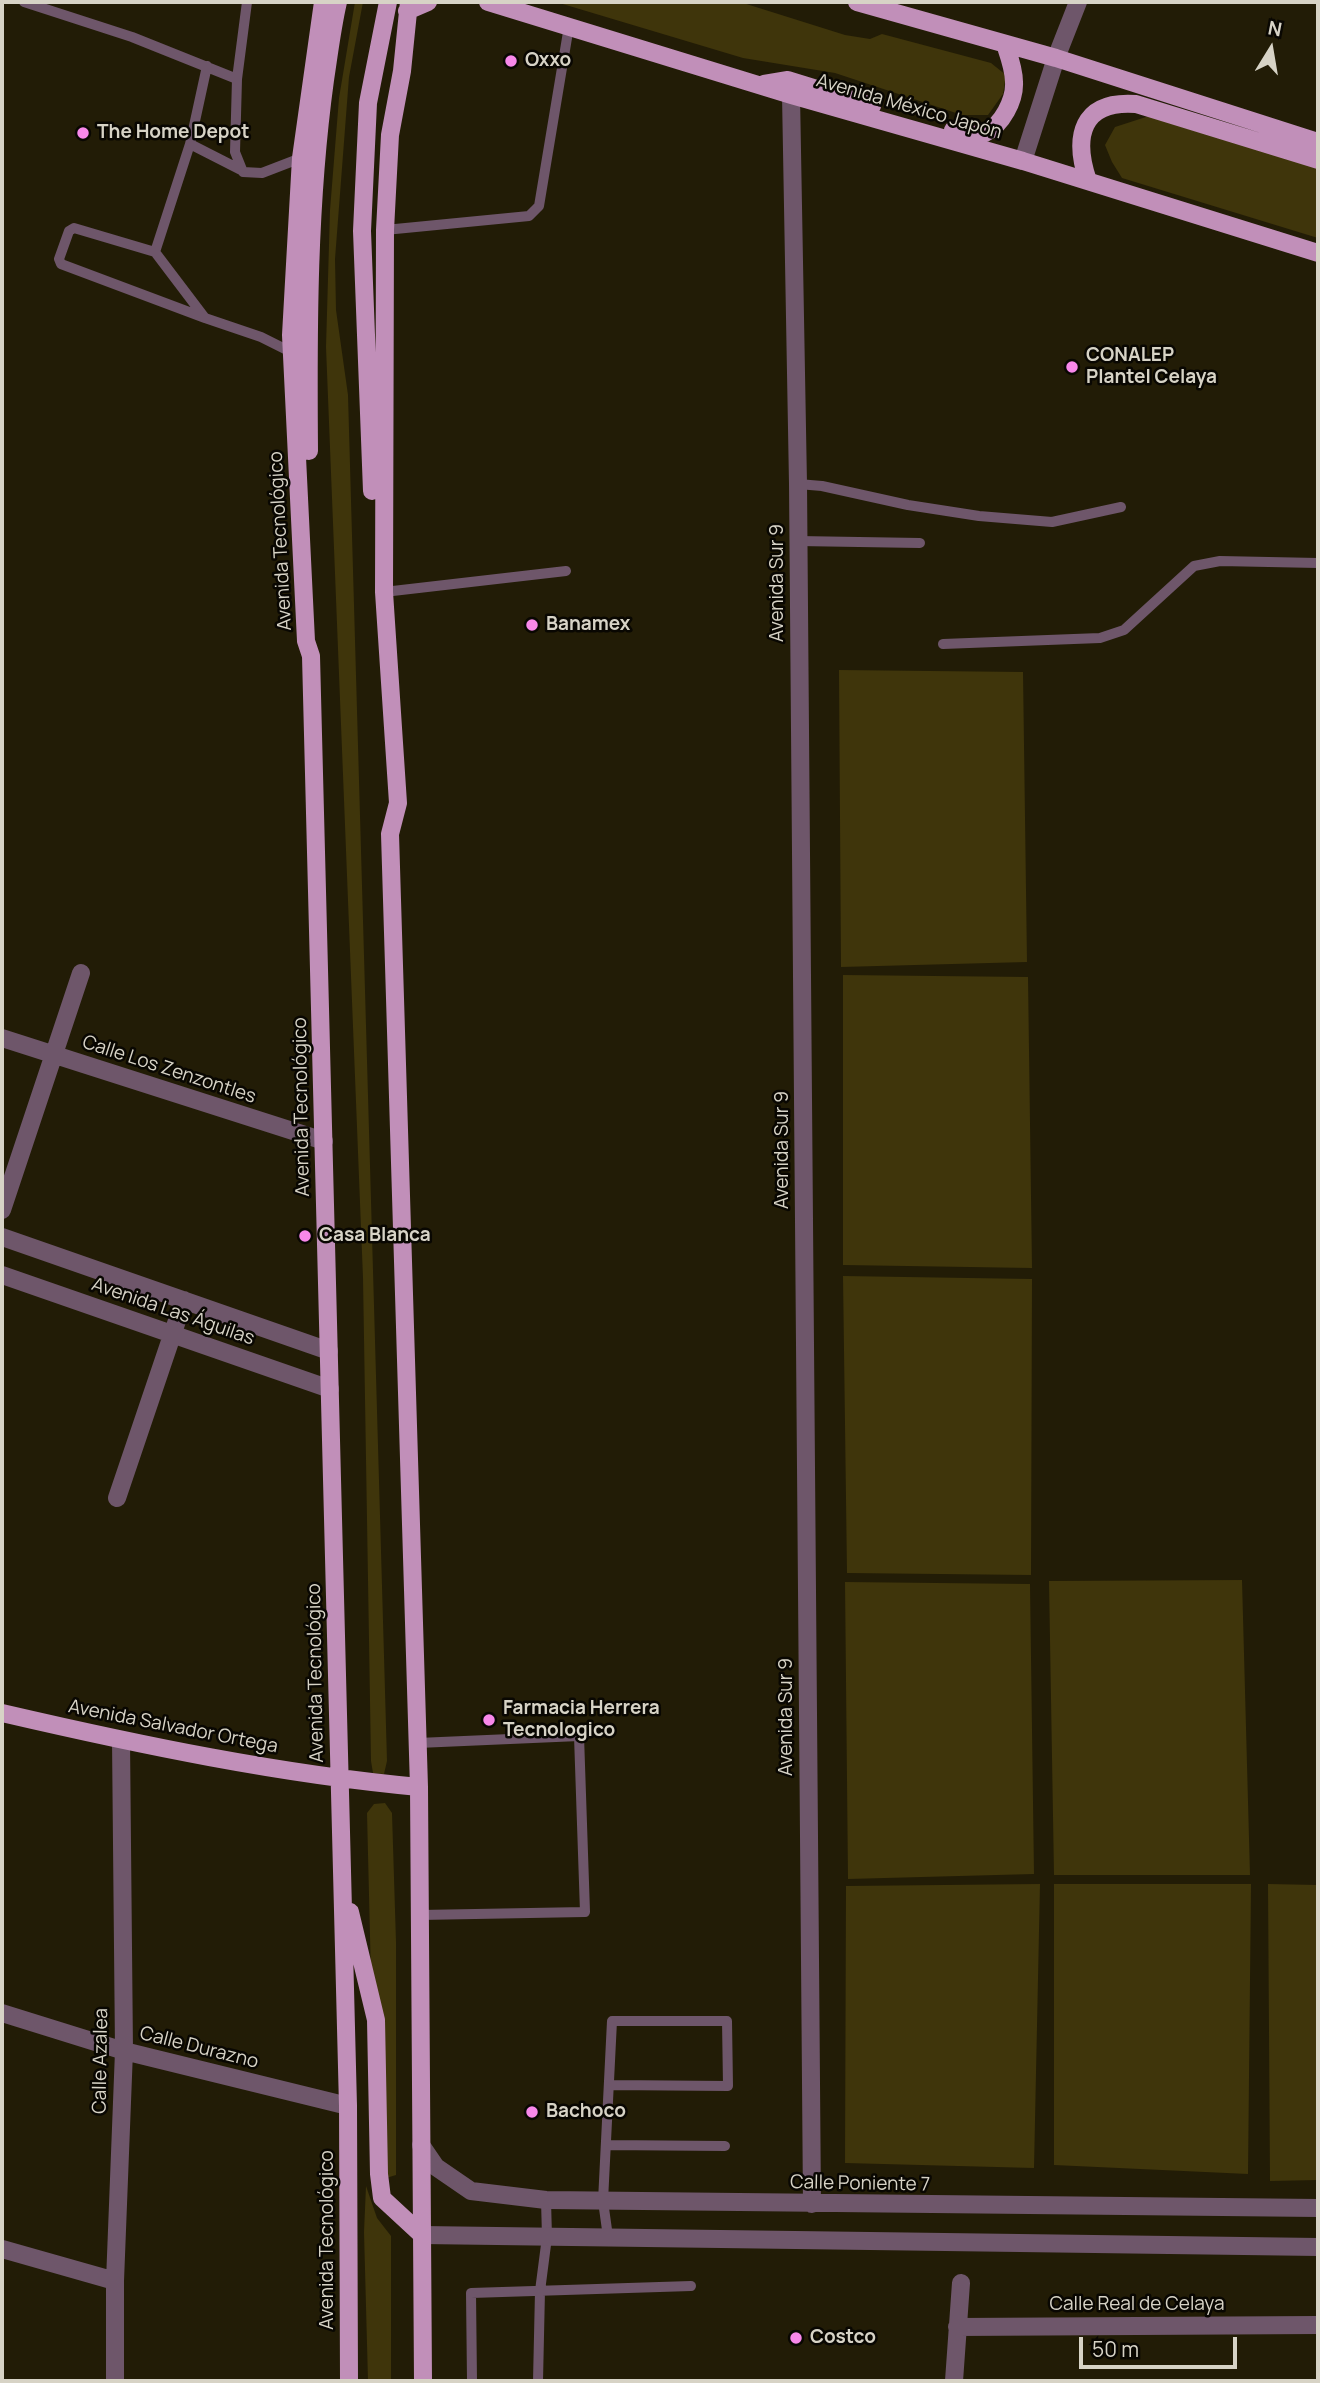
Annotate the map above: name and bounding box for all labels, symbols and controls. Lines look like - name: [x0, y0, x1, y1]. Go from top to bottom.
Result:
- north arrow: [1236, 14, 1306, 84]
- text: N: [1266, 14, 1284, 42]
- place label: Oxxo: [525, 50, 571, 72]
- marker: Oxxo: [503, 53, 519, 69]
- street label: Avenida México Japón: [813, 70, 1005, 144]
- place label: The Home Depot: [97, 122, 249, 144]
- marker: The Home Depot: [75, 125, 91, 141]
- place label: CONALEP Plantel Celaya: [1086, 345, 1217, 389]
- marker: CONALEP Plantel Celaya: [1064, 359, 1080, 375]
- street label: Avenida Tecnológico: [265, 451, 297, 631]
- street label: Avenida Sur 9: [767, 524, 789, 642]
- place label: Banamex: [546, 614, 630, 636]
- marker: Banamex: [524, 617, 540, 633]
- street label: Avenida Tecnológico: [289, 1017, 315, 1197]
- street label: Calle Los Zenzontles: [79, 1031, 259, 1109]
- street label: Avenida Sur 9: [772, 1091, 794, 1209]
- place label: Casa Blanca: [319, 1225, 431, 1247]
- marker: Casa Blanca: [297, 1228, 313, 1244]
- street label: Avenida Las Águilas: [89, 1273, 257, 1351]
- street label: Avenida Tecnológico: [303, 1583, 329, 1763]
- street label: Avenida Sur 9: [776, 1658, 798, 1776]
- street label: Avenida Salvador Ortega: [66, 1695, 280, 1759]
- place label: Farmacia Herrera Tecnologico: [503, 1698, 660, 1742]
- marker: Farmacia Herrera Tecnologico: [481, 1712, 497, 1728]
- street label: Calle Azalea: [89, 2008, 113, 2114]
- street label: Calle Durazno: [137, 2022, 261, 2074]
- place label: Bachoco: [546, 2101, 626, 2123]
- marker: Bachoco: [524, 2104, 540, 2120]
- street label: Avenida Tecnológico: [317, 2150, 339, 2330]
- street label: Calle Poniente 7: [790, 2171, 930, 2197]
- street label: Calle Real de Celaya: [1049, 2294, 1225, 2316]
- scale bar: [1082, 2324, 1240, 2368]
- place label: Costco: [810, 2327, 876, 2349]
- marker: Costco: [788, 2330, 804, 2346]
- text: 50 m: [1092, 2335, 1139, 2363]

